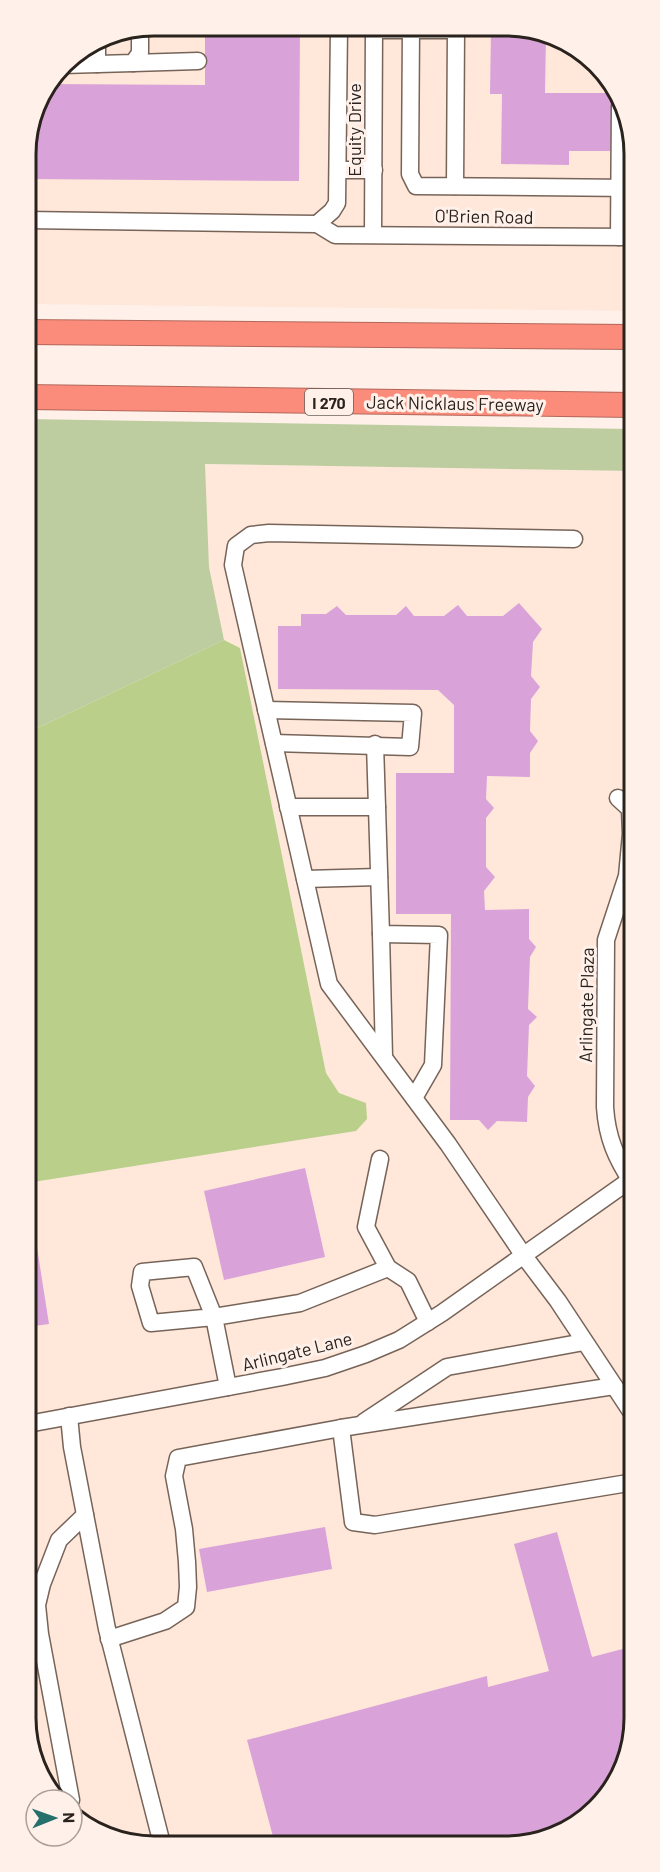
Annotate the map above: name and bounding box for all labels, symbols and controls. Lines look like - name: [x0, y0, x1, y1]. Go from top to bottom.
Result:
- street label: Equity Drive: [343, 83, 365, 177]
- street label: O'Brien Road: [434, 204, 534, 228]
- road number: I 270: [305, 389, 353, 415]
- street label: Jack Nicklaus Freeway: [366, 390, 544, 416]
- street label: Arlingate Plaza: [574, 947, 598, 1063]
- street label: Arlingate Lane: [240, 1327, 354, 1375]
- north arrow: [24, 1788, 84, 1848]
- text: N: [60, 1812, 79, 1823]

